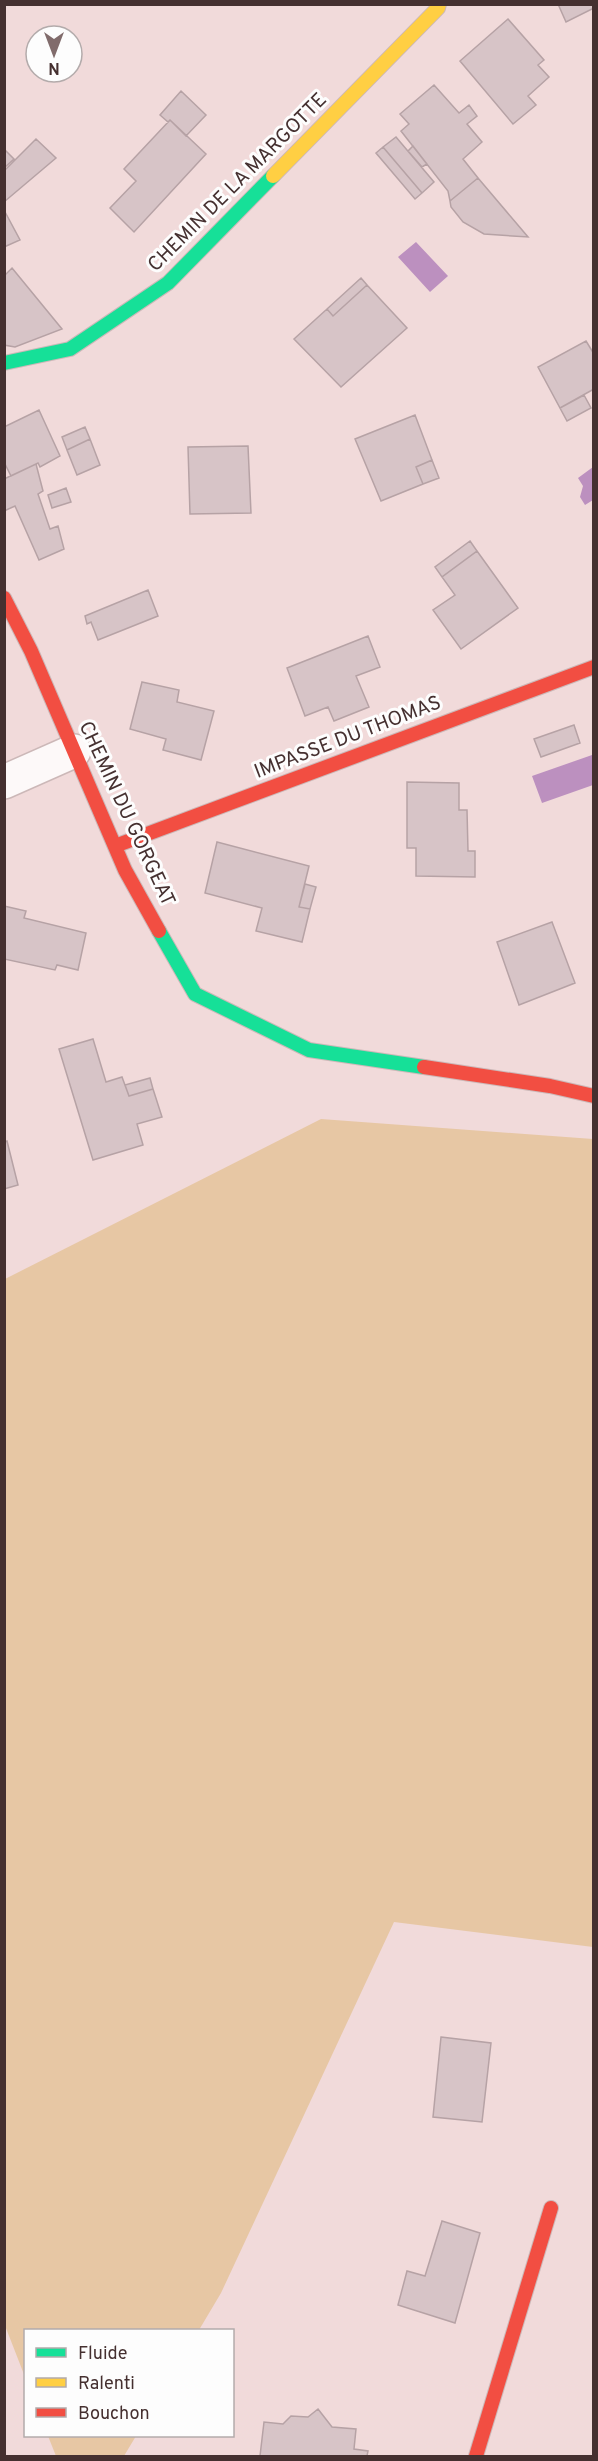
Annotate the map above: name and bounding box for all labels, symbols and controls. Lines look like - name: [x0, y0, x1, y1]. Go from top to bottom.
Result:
- north arrow: [24, 24, 84, 84]
- text: N: [48, 57, 60, 77]
- street label: CHEMIN DE LA MARGOTTE: [143, 88, 333, 278]
- street label: IMPASSE DU THOMAS: [251, 690, 445, 786]
- street label: CHEMIN DU GORGEAT: [72, 717, 180, 911]
- legend: [24, 2329, 234, 2437]
- text: Fluide: [78, 2343, 127, 2366]
- text: Ralenti: [78, 2373, 135, 2396]
- text: Bouchon: [78, 2403, 150, 2426]

